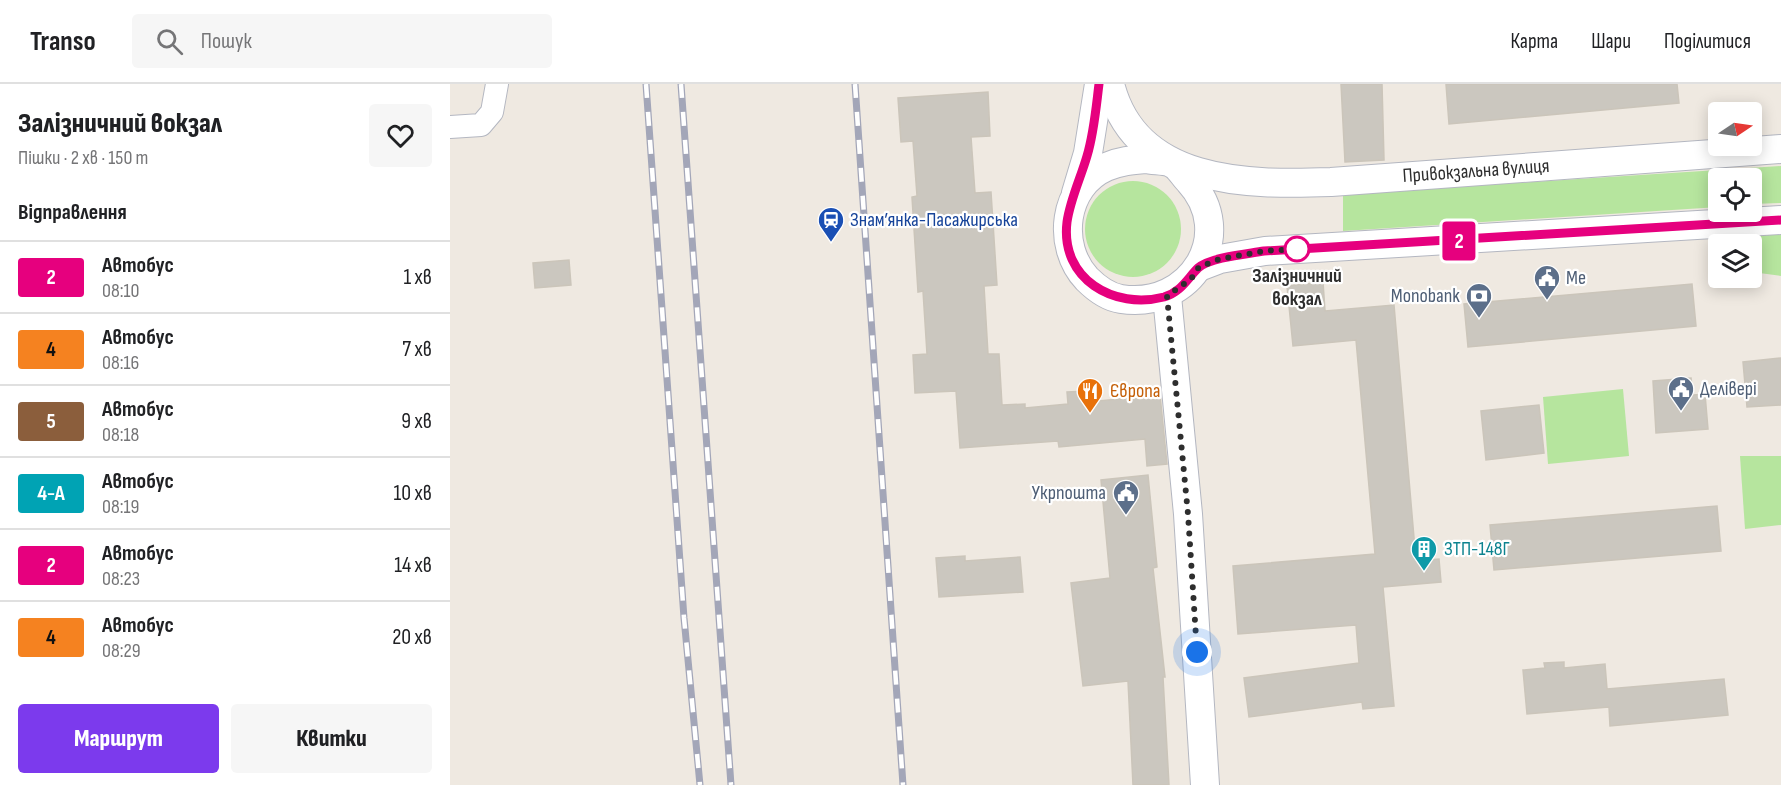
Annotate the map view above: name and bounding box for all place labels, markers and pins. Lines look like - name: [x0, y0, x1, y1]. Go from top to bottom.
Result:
- station icon: Знам’янка-Пасажирська: [816, 205, 846, 243]
- place label: Знам’янка-Пасажирська: [850, 208, 1018, 232]
- marker: Залізничний вокзал: [1284, 236, 1310, 262]
- public building icon: Me: [1532, 263, 1562, 301]
- place label: Залізничний вокзал: [1252, 264, 1342, 311]
- place label: Me: [1566, 266, 1586, 290]
- bank icon: Monobank: [1464, 281, 1494, 319]
- place label: Monobank: [1391, 284, 1460, 308]
- public building icon: Делівері: [1666, 374, 1696, 412]
- restaurant icon: Європа: [1075, 376, 1105, 414]
- place label: Делівері: [1700, 377, 1757, 401]
- place label: Європа: [1110, 379, 1161, 403]
- public building icon: Укрпошта: [1111, 478, 1141, 516]
- place label: Укрпошта: [1032, 481, 1106, 505]
- building icon: ЗТП-148Г: [1409, 534, 1439, 572]
- place label: ЗТП-148Г: [1444, 537, 1510, 561]

